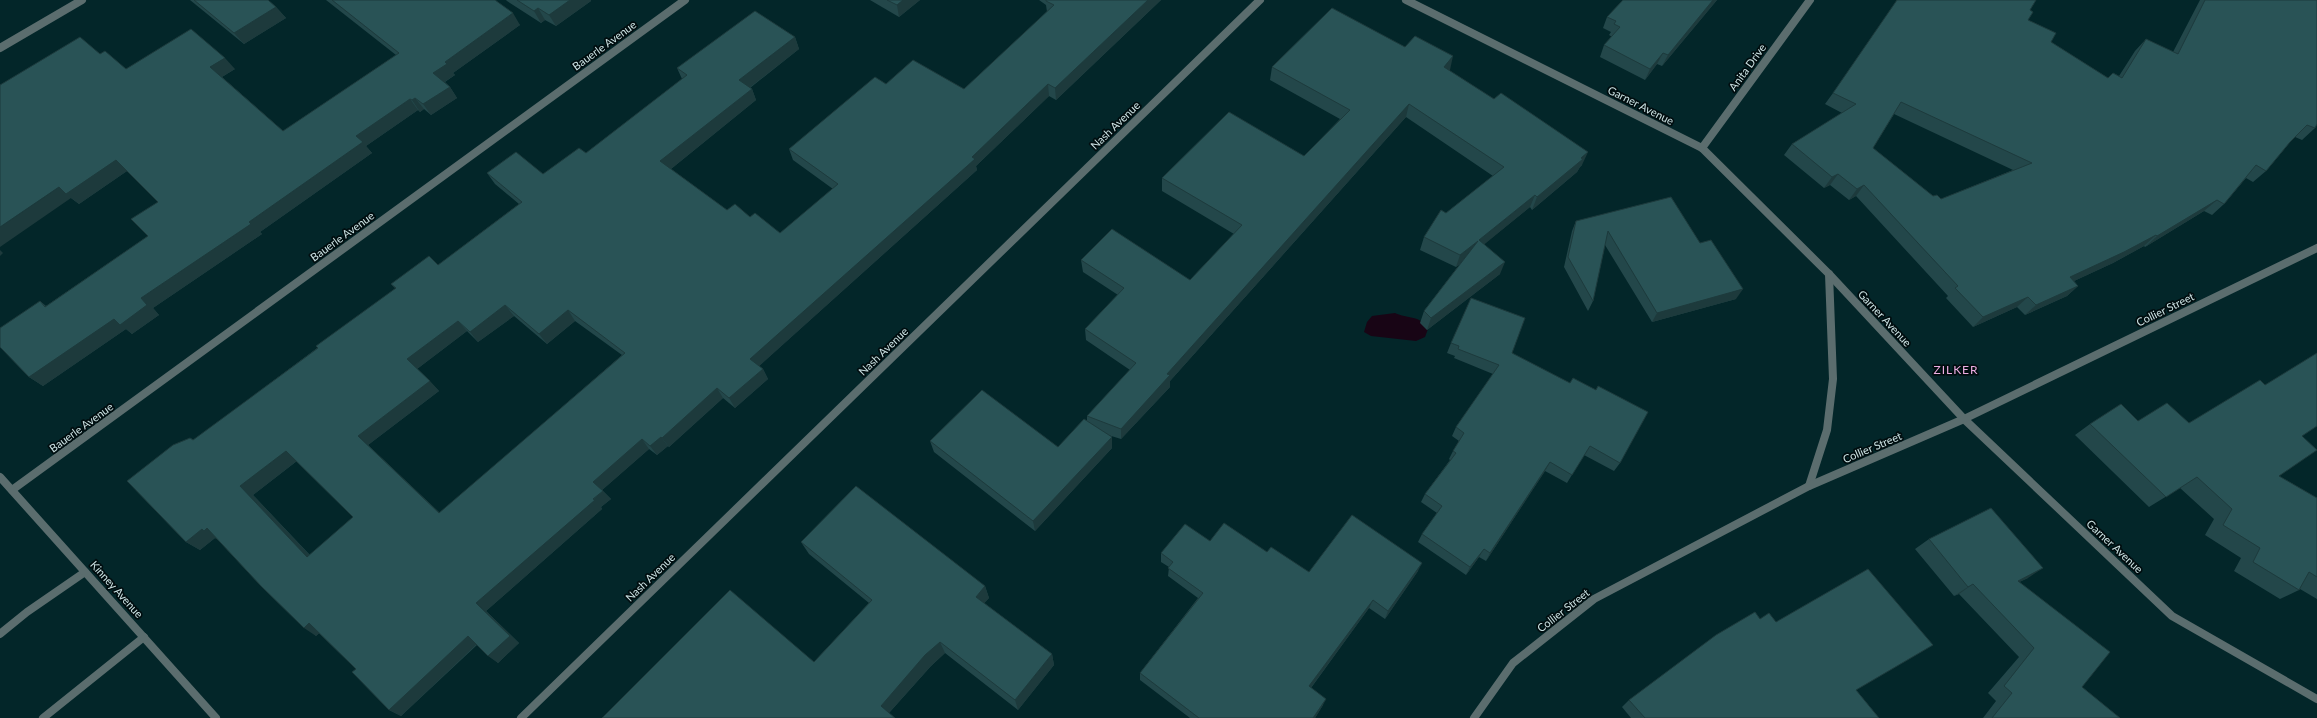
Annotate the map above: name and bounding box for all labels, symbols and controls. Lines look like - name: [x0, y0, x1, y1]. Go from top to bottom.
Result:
- street label: Bauerle Avenue: [570, 17, 639, 73]
- street label: Anita Drive: [1726, 41, 1768, 93]
- street label: Garner Avenue: [1606, 83, 1676, 127]
- street label: Nash Avenue: [1088, 98, 1142, 152]
- street label: Bauerle Avenue: [308, 208, 377, 264]
- street label: Garner Avenue: [1856, 287, 1914, 349]
- street label: Collier Street: [2134, 289, 2196, 329]
- street label: Nash Avenue: [856, 324, 910, 378]
- district label: ZILKER: [1933, 362, 1979, 377]
- street label: Bauerle Avenue: [47, 399, 116, 455]
- street label: Collier Street: [1841, 429, 1903, 465]
- street label: Garner Avenue: [2084, 517, 2146, 575]
- street label: Nash Avenue: [623, 550, 677, 604]
- street label: Kinney Avenue: [88, 558, 146, 620]
- street label: Collier Street: [1534, 586, 1592, 634]

